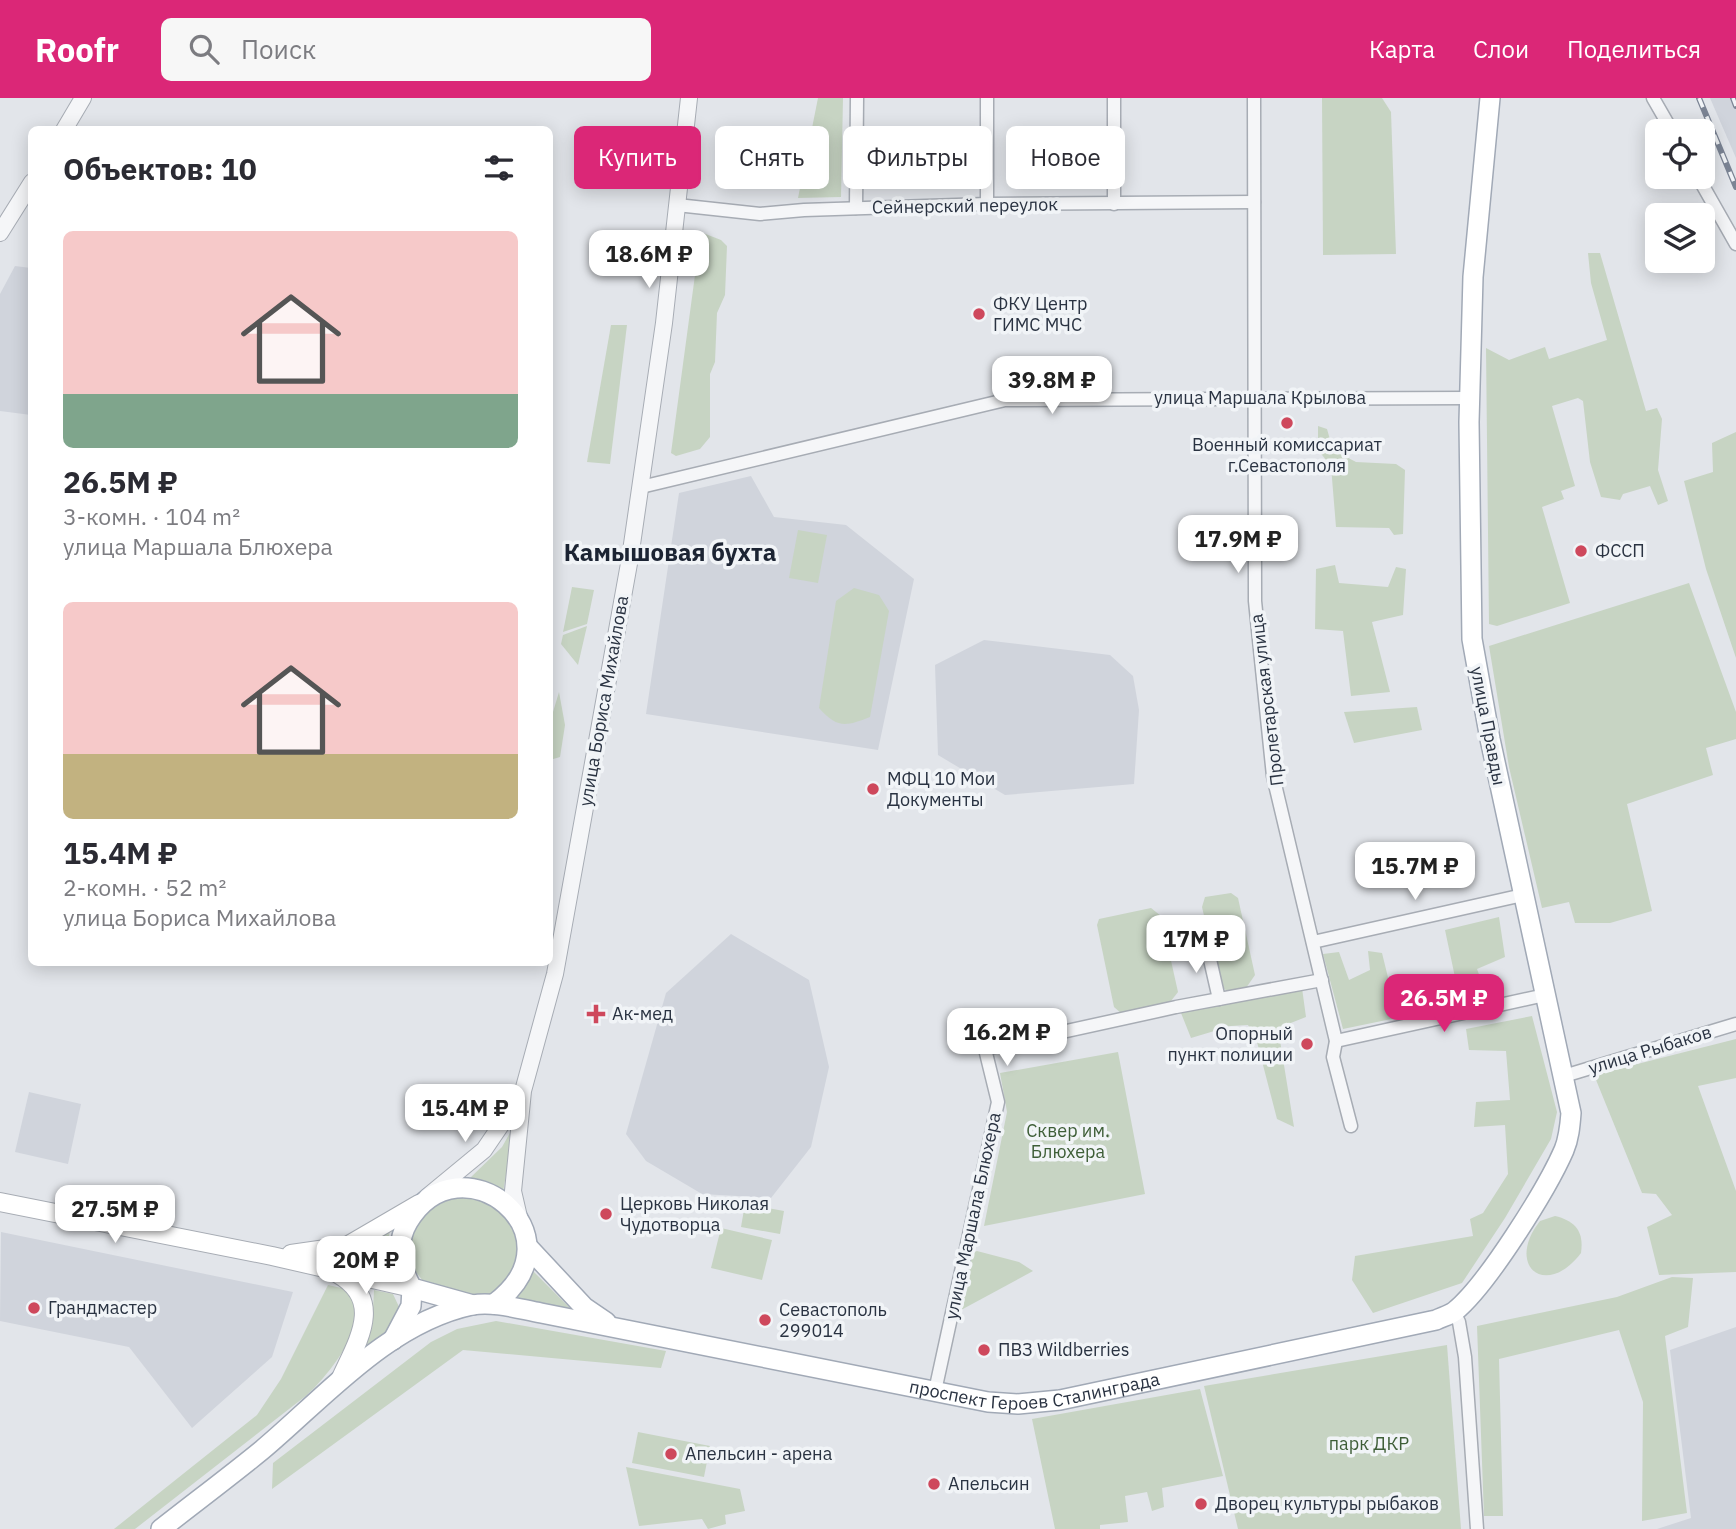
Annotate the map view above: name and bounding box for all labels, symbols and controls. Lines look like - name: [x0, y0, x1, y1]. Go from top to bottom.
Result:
- search box: [161, 18, 651, 81]
- text: Roofr: [35, 28, 119, 71]
- icon: search: [185, 30, 223, 68]
- text: Поиск: [241, 32, 316, 66]
- text: Карта: [1369, 33, 1435, 65]
- text: Слои: [1473, 33, 1529, 65]
- text: Поделиться: [1567, 33, 1701, 65]
- map controls: [1645, 119, 1715, 273]
- button: locate: [1645, 119, 1715, 189]
- chip: Купить: [574, 126, 701, 189]
- chip: Снять: [715, 126, 829, 189]
- chip: Фильтры: [843, 126, 992, 189]
- chip: Новое: [1006, 126, 1125, 189]
- text: Объектов: 10: [63, 149, 257, 188]
- icon: filters: [480, 149, 518, 187]
- street label: Сейнерский переулок: [872, 192, 1058, 219]
- button: layers: [1645, 203, 1715, 273]
- pin: 18.6M ₽: [584, 230, 714, 290]
- text: 18.6M ₽: [605, 238, 693, 268]
- icon: home: [228, 276, 354, 402]
- place label: ФКУ Центр ГИМС МЧС: [993, 292, 1088, 336]
- marker: ФКУ Центр ГИМС МЧС: [971, 306, 987, 322]
- pin: 39.8M ₽: [987, 356, 1117, 416]
- text: 39.8M ₽: [1008, 364, 1096, 394]
- street label: улица Маршала Крылова: [1154, 386, 1366, 409]
- marker: Военный комиссариат г.Севастополя: [1279, 415, 1295, 431]
- place label: Военный комиссариат г.Севастополя: [1192, 433, 1382, 477]
- text: 26.5M ₽: [63, 462, 178, 501]
- text: 3-комн. · 104 m²: [63, 501, 240, 531]
- pin: 17.9M ₽: [1173, 516, 1303, 575]
- text: 17.9M ₽: [1194, 523, 1282, 553]
- text: улица Маршала Блюхера: [63, 531, 333, 561]
- district label: Камышовая бухта: [564, 536, 776, 568]
- place label: ФССП: [1595, 539, 1645, 562]
- marker: ФССП: [1573, 543, 1589, 559]
- street label: улица Бориса Михайлова: [574, 593, 633, 808]
- street label: Пролетарская улица: [1244, 612, 1288, 787]
- icon: home: [228, 647, 354, 773]
- street label: улица Правды: [1466, 665, 1511, 787]
- place label: МФЦ 10 Мои Документы: [887, 767, 995, 811]
- marker: МФЦ 10 Мои Документы: [865, 781, 881, 797]
- text: 15.4M ₽: [63, 833, 178, 872]
- pin: 15.7M ₽: [1350, 842, 1480, 902]
- text: 15.7M ₽: [1371, 850, 1459, 880]
- text: 2-комн. · 52 m²: [63, 872, 226, 902]
- text: улица Бориса Михайлова: [63, 902, 336, 932]
- pin: 17M ₽: [1147, 916, 1245, 975]
- text: 17M ₽: [1162, 923, 1230, 953]
- pin: 26.5M ₽: [1379, 974, 1509, 1034]
- text: 26.5M ₽: [1400, 982, 1488, 1012]
- place label: Ак-мед: [612, 1002, 673, 1025]
- marker: Ак-мед: [586, 1004, 606, 1024]
- pin: 16.2M ₽: [942, 1009, 1072, 1068]
- text: 16.2M ₽: [963, 1016, 1051, 1046]
- street label: улица Рыбаков: [1585, 1020, 1714, 1079]
- place label: Опорный пункт полиции: [1167, 1022, 1293, 1066]
- marker: Опорный пункт полиции: [1299, 1036, 1315, 1052]
- pin: 15.4M ₽: [400, 1084, 530, 1144]
- text: 15.4M ₽: [421, 1092, 509, 1122]
- street label: улица Маршала Блюхера: [939, 1110, 1006, 1322]
- park label: Сквер им. Блюхера: [1026, 1119, 1110, 1163]
- pin: 27.5M ₽: [50, 1186, 180, 1245]
- place label: Церковь Николая Чудотворца: [620, 1192, 769, 1236]
- text: 27.5M ₽: [71, 1193, 159, 1223]
- marker: Церковь Николая Чудотворца: [598, 1206, 614, 1222]
- pin: 20M ₽: [317, 1236, 415, 1296]
- text: 20M ₽: [332, 1244, 400, 1274]
- place label: Грандмастер: [48, 1296, 157, 1319]
- place label: Севастополь 299014: [779, 1298, 887, 1342]
- marker: Грандмастер: [26, 1300, 42, 1316]
- marker: Севастополь 299014: [757, 1312, 773, 1328]
- place label: ПВЗ Wildberries: [998, 1338, 1129, 1361]
- marker: ПВЗ Wildberries: [976, 1342, 992, 1358]
- street label: проспект Героев Сталинграда: [907, 1367, 1162, 1415]
- park label: парк ДКР: [1329, 1432, 1409, 1455]
- place label: Апельсин - арена: [685, 1442, 833, 1465]
- marker: Апельсин - арена: [663, 1446, 679, 1462]
- place label: Апельсин: [948, 1472, 1030, 1495]
- marker: Апельсин: [926, 1476, 942, 1492]
- place label: Дворец культуры рыбаков: [1215, 1492, 1439, 1515]
- marker: Дворец культуры рыбаков: [1193, 1496, 1209, 1512]

